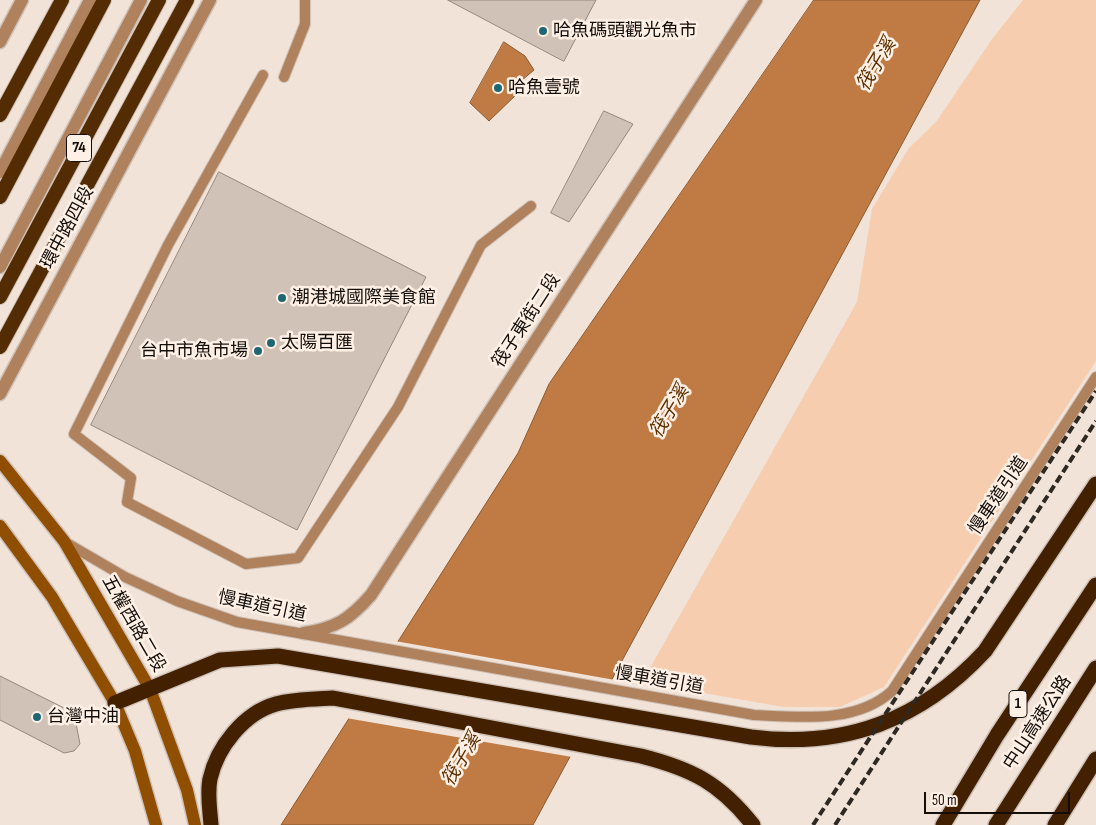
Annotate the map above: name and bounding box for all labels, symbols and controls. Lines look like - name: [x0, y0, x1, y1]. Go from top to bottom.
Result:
- place label: 哈魚碼頭觀光魚市: [553, 20, 697, 42]
- marker: 哈魚碼頭觀光魚市: [537, 25, 549, 37]
- water label: 筏子溪: [853, 35, 901, 95]
- place label: 哈魚壹號: [508, 77, 580, 99]
- marker: 哈魚壹號: [492, 82, 504, 94]
- road number: 74: [66, 134, 92, 162]
- street label: 環中路四段: [37, 183, 99, 273]
- street label: 筏子東街二段: [489, 270, 565, 372]
- place label: 潮港城國際美食館: [292, 287, 436, 309]
- marker: 潮港城國際美食館: [276, 292, 288, 304]
- place label: 太陽百匯: [281, 332, 353, 354]
- marker: 太陽百匯: [265, 337, 277, 349]
- place label: 台中市魚市場: [140, 340, 248, 362]
- marker: 台中市魚市場: [252, 345, 264, 357]
- water label: 筏子溪: [646, 382, 694, 442]
- street label: 慢車道引道: [965, 453, 1033, 539]
- street label: 五權西路二段: [97, 572, 169, 676]
- street label: 慢車道引道: [216, 587, 308, 627]
- street label: 慢車道引道: [613, 663, 705, 699]
- street label: 中山高速公路: [1000, 672, 1076, 774]
- road number: 1: [1009, 691, 1027, 718]
- place label: 台灣中油: [47, 706, 119, 728]
- marker: 台灣中油: [31, 711, 43, 723]
- water label: 筏子溪: [438, 730, 486, 790]
- scale bar: [926, 782, 1072, 814]
- text: 50 m: [932, 791, 957, 810]

